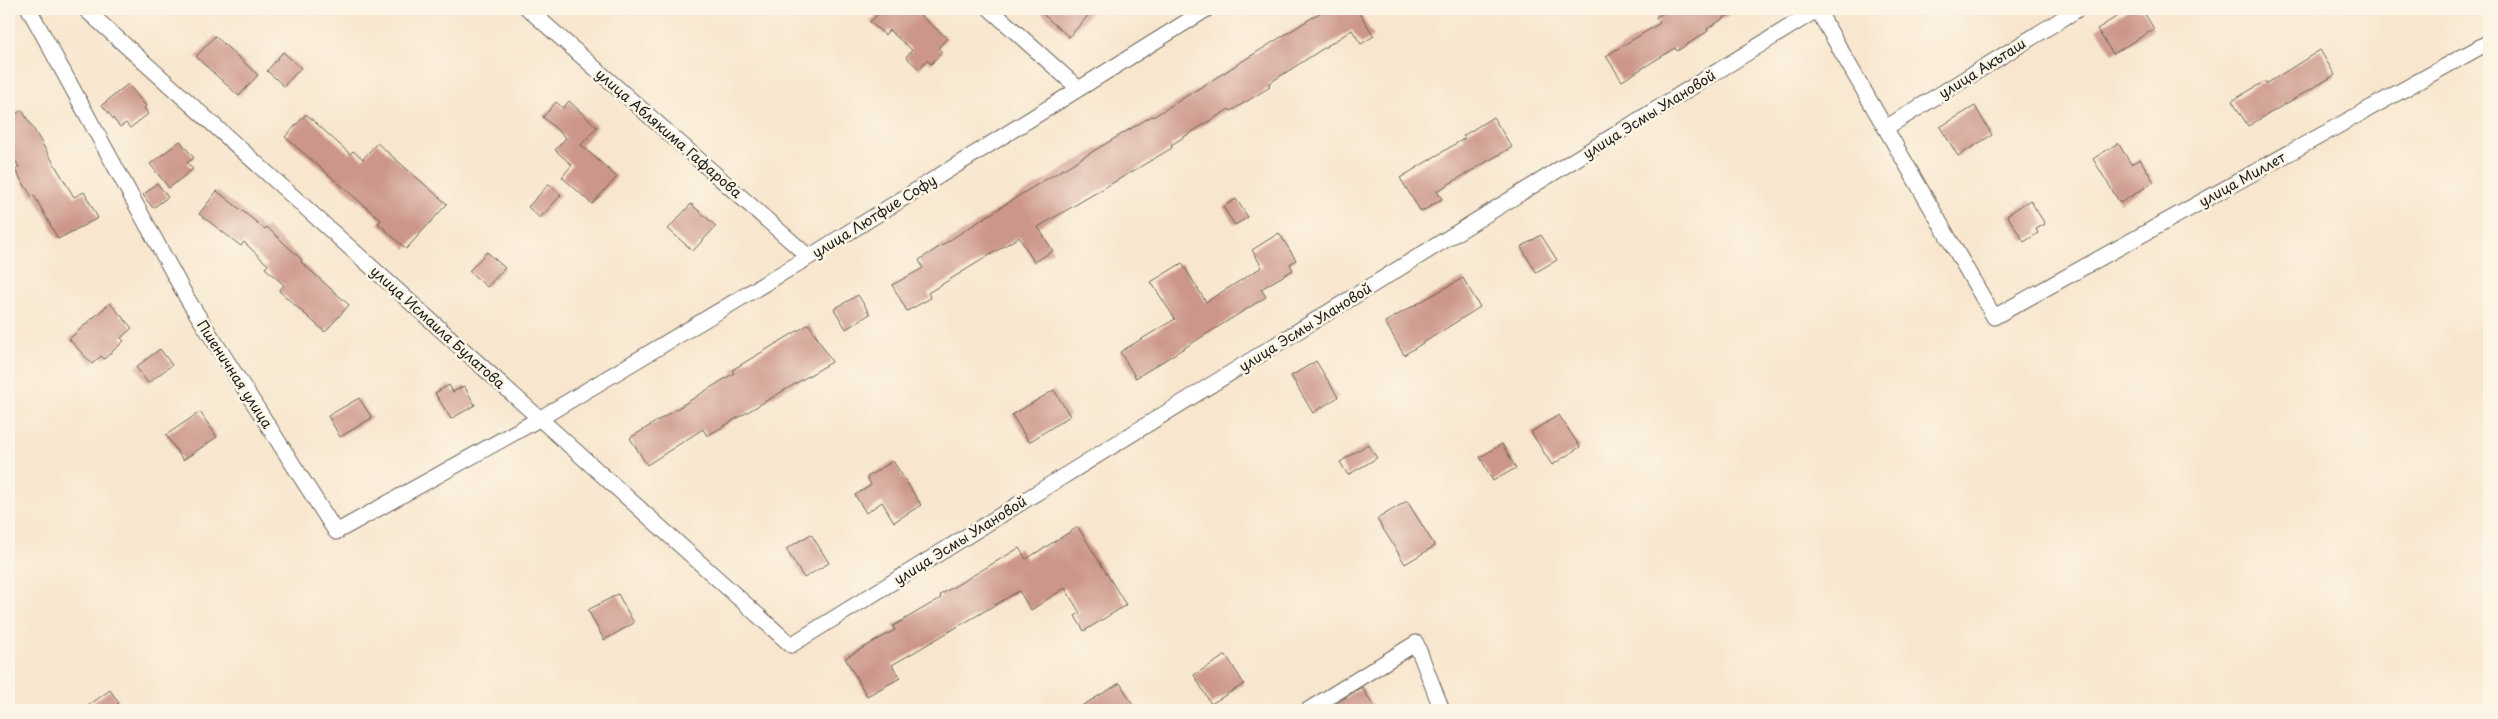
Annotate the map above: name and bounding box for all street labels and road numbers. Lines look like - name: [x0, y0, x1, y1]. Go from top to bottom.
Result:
- street label: улица Акъташ: [1934, 33, 2030, 103]
- street label: улица Аблякима Гафарова: [591, 63, 747, 203]
- street label: улица Эсмы Улановой: [1579, 65, 1719, 163]
- street label: улица Миллет: [2195, 146, 2289, 212]
- street label: улица Лютфие Софу: [808, 169, 940, 263]
- street label: улица Исмаила Булатова: [366, 261, 510, 394]
- street label: улица Эсмы Улановой: [1235, 278, 1375, 376]
- street label: Пшеничная улица: [192, 316, 278, 432]
- street label: улица Эсмы Улановой: [890, 491, 1030, 589]

